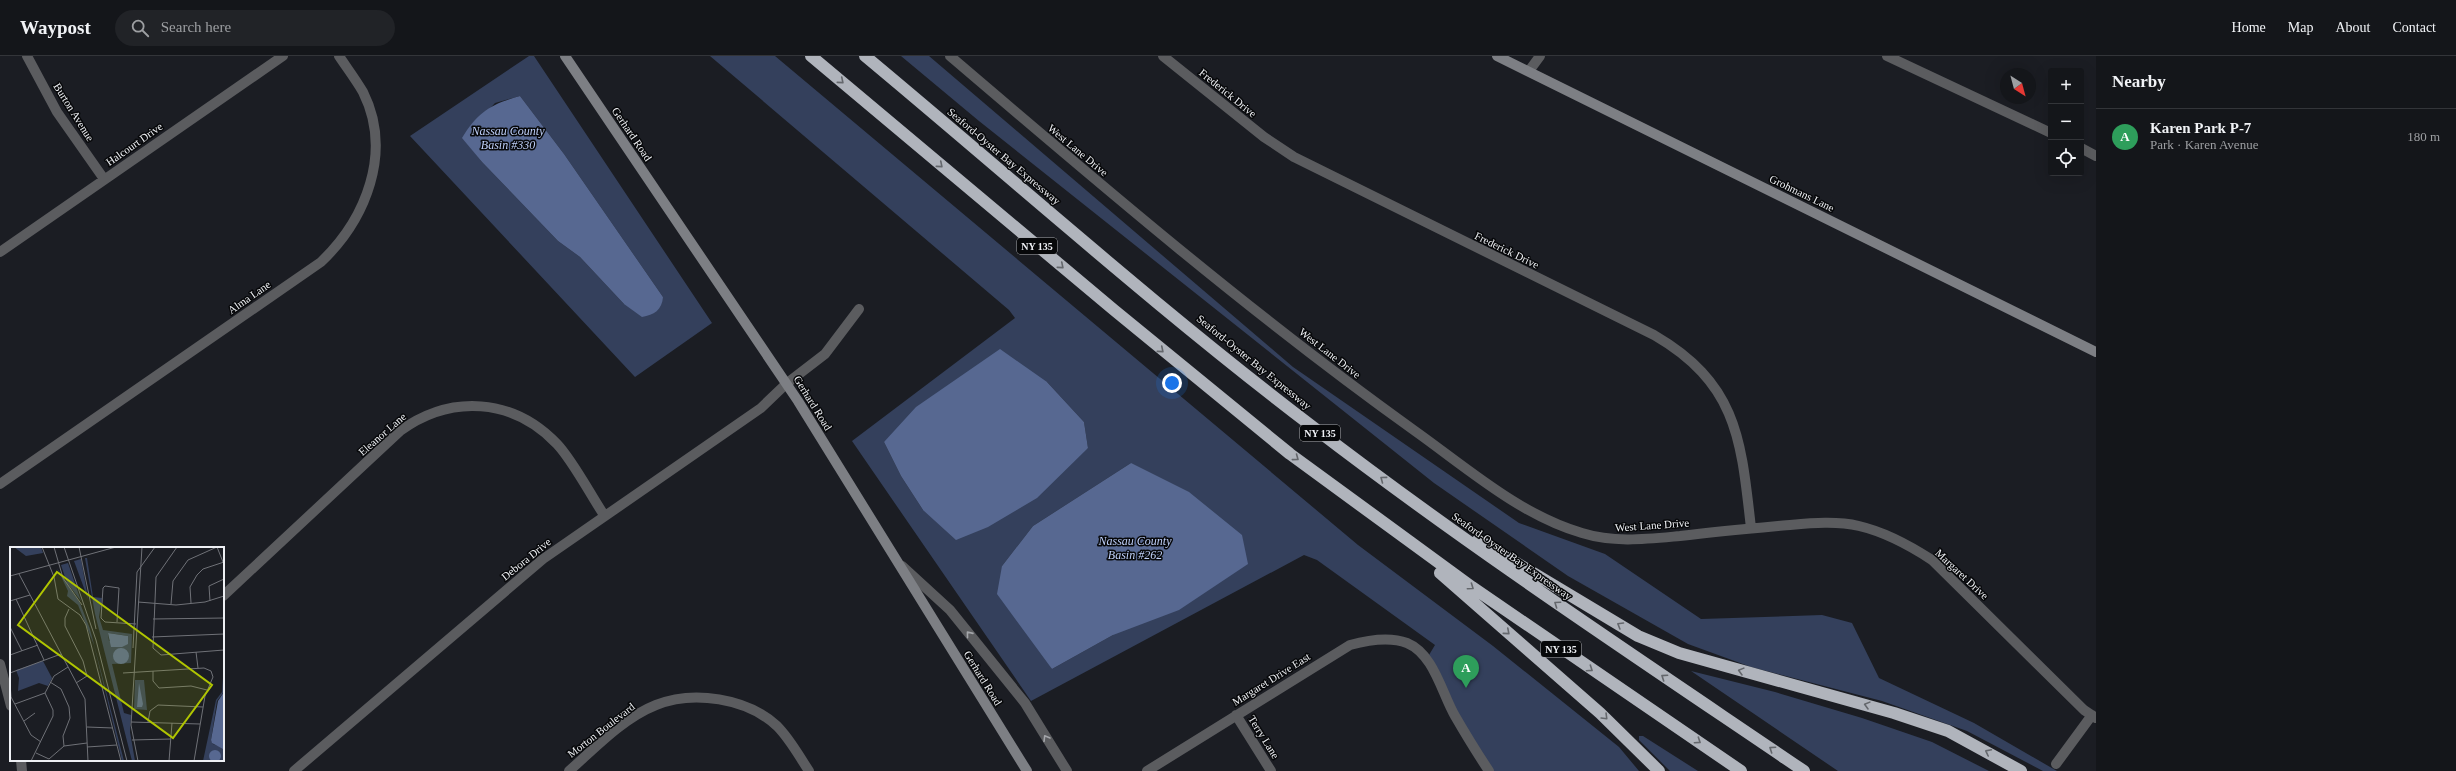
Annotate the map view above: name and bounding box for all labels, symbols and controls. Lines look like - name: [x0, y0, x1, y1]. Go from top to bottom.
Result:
- search box: [115, 10, 395, 46]
- text: Waypost: [20, 17, 91, 38]
- icon: search: [129, 17, 151, 39]
- text: Search here: [161, 19, 231, 35]
- text: Home: [2232, 20, 2266, 35]
- text: Map: [2288, 20, 2313, 35]
- text: About: [2335, 20, 2370, 35]
- text: Contact: [2392, 20, 2436, 35]
- street label: Frederick Drive: [1197, 66, 1259, 120]
- north arrow: [2000, 68, 2036, 104]
- map controls: [2048, 68, 2084, 176]
- button: +: [2048, 68, 2084, 104]
- text: Nearby: [2112, 72, 2166, 91]
- one-way arrow: [836, 77, 843, 84]
- street label: Burton Avenue: [51, 81, 97, 143]
- button: −: [2048, 104, 2084, 140]
- street label: Gerhard Road: [610, 105, 655, 163]
- street label: Seaford-Oyster Bay Expressway: [945, 105, 1063, 207]
- street label: Halcourt Drive: [103, 120, 165, 168]
- text: Karen Park P-7: [2150, 120, 2251, 136]
- street label: West Lane Drive: [1046, 122, 1110, 179]
- water label: Nassau County Basin #330: [470, 124, 545, 152]
- text: A: [2120, 129, 2130, 144]
- text: 180 m: [2407, 129, 2440, 144]
- text: Park · Karen Avenue: [2150, 137, 2258, 152]
- button: locate: [2048, 140, 2084, 176]
- one-way arrow: [936, 160, 943, 167]
- street label: Grohmans Lane: [1768, 172, 1836, 214]
- street label: Frederick Drive: [1473, 229, 1541, 271]
- road number: NY 135: [1017, 238, 1057, 254]
- one-way arrow: [1057, 262, 1064, 269]
- street label: Alma Lane: [225, 278, 273, 316]
- street label: Seaford-Oyster Bay Expressway: [1194, 312, 1314, 412]
- street label: West Lane Drive: [1297, 325, 1363, 381]
- one-way arrow: [1156, 345, 1164, 352]
- your location: [1162, 373, 1182, 393]
- street label: Gerhard Road: [791, 374, 835, 433]
- street label: Eleanor Lane: [356, 410, 408, 458]
- road number: NY 135: [1300, 425, 1340, 441]
- one-way arrow: [1292, 454, 1299, 461]
- one-way arrow: [1380, 477, 1387, 484]
- street label: Seaford-Oyster Bay Expressway: [1450, 510, 1575, 602]
- street label: West Lane Drive: [1615, 516, 1690, 534]
- water label: Nassau County Basin #262: [1097, 534, 1172, 562]
- street label: Debora Drive: [499, 535, 553, 583]
- street label: Margaret Drive: [1933, 546, 1991, 602]
- inset map: [10, 547, 224, 761]
- one-way arrow: [1467, 582, 1474, 589]
- one-way arrow: [1554, 602, 1561, 609]
- one-way arrow: [1617, 623, 1624, 630]
- one-way arrow: [1503, 627, 1510, 634]
- one-way arrow: [967, 631, 974, 638]
- road number: NY 135: [1541, 641, 1581, 657]
- street label: Gerhard Road: [961, 649, 1005, 708]
- street label: Margaret Drive East: [1230, 650, 1312, 708]
- pin: A: [1453, 655, 1479, 688]
- one-way arrow: [1585, 664, 1592, 671]
- one-way arrow: [1738, 667, 1745, 676]
- one-way arrow: [1661, 674, 1668, 682]
- street label: Morton Boulevard: [565, 700, 637, 760]
- one-way arrow: [1863, 701, 1870, 710]
- one-way arrow: [1600, 712, 1608, 720]
- street label: Terry Lane: [1246, 713, 1282, 761]
- one-way arrow: [1044, 735, 1051, 742]
- one-way arrow: [1693, 737, 1700, 744]
- one-way arrow: [1769, 746, 1776, 754]
- one-way arrow: [1984, 749, 1992, 756]

